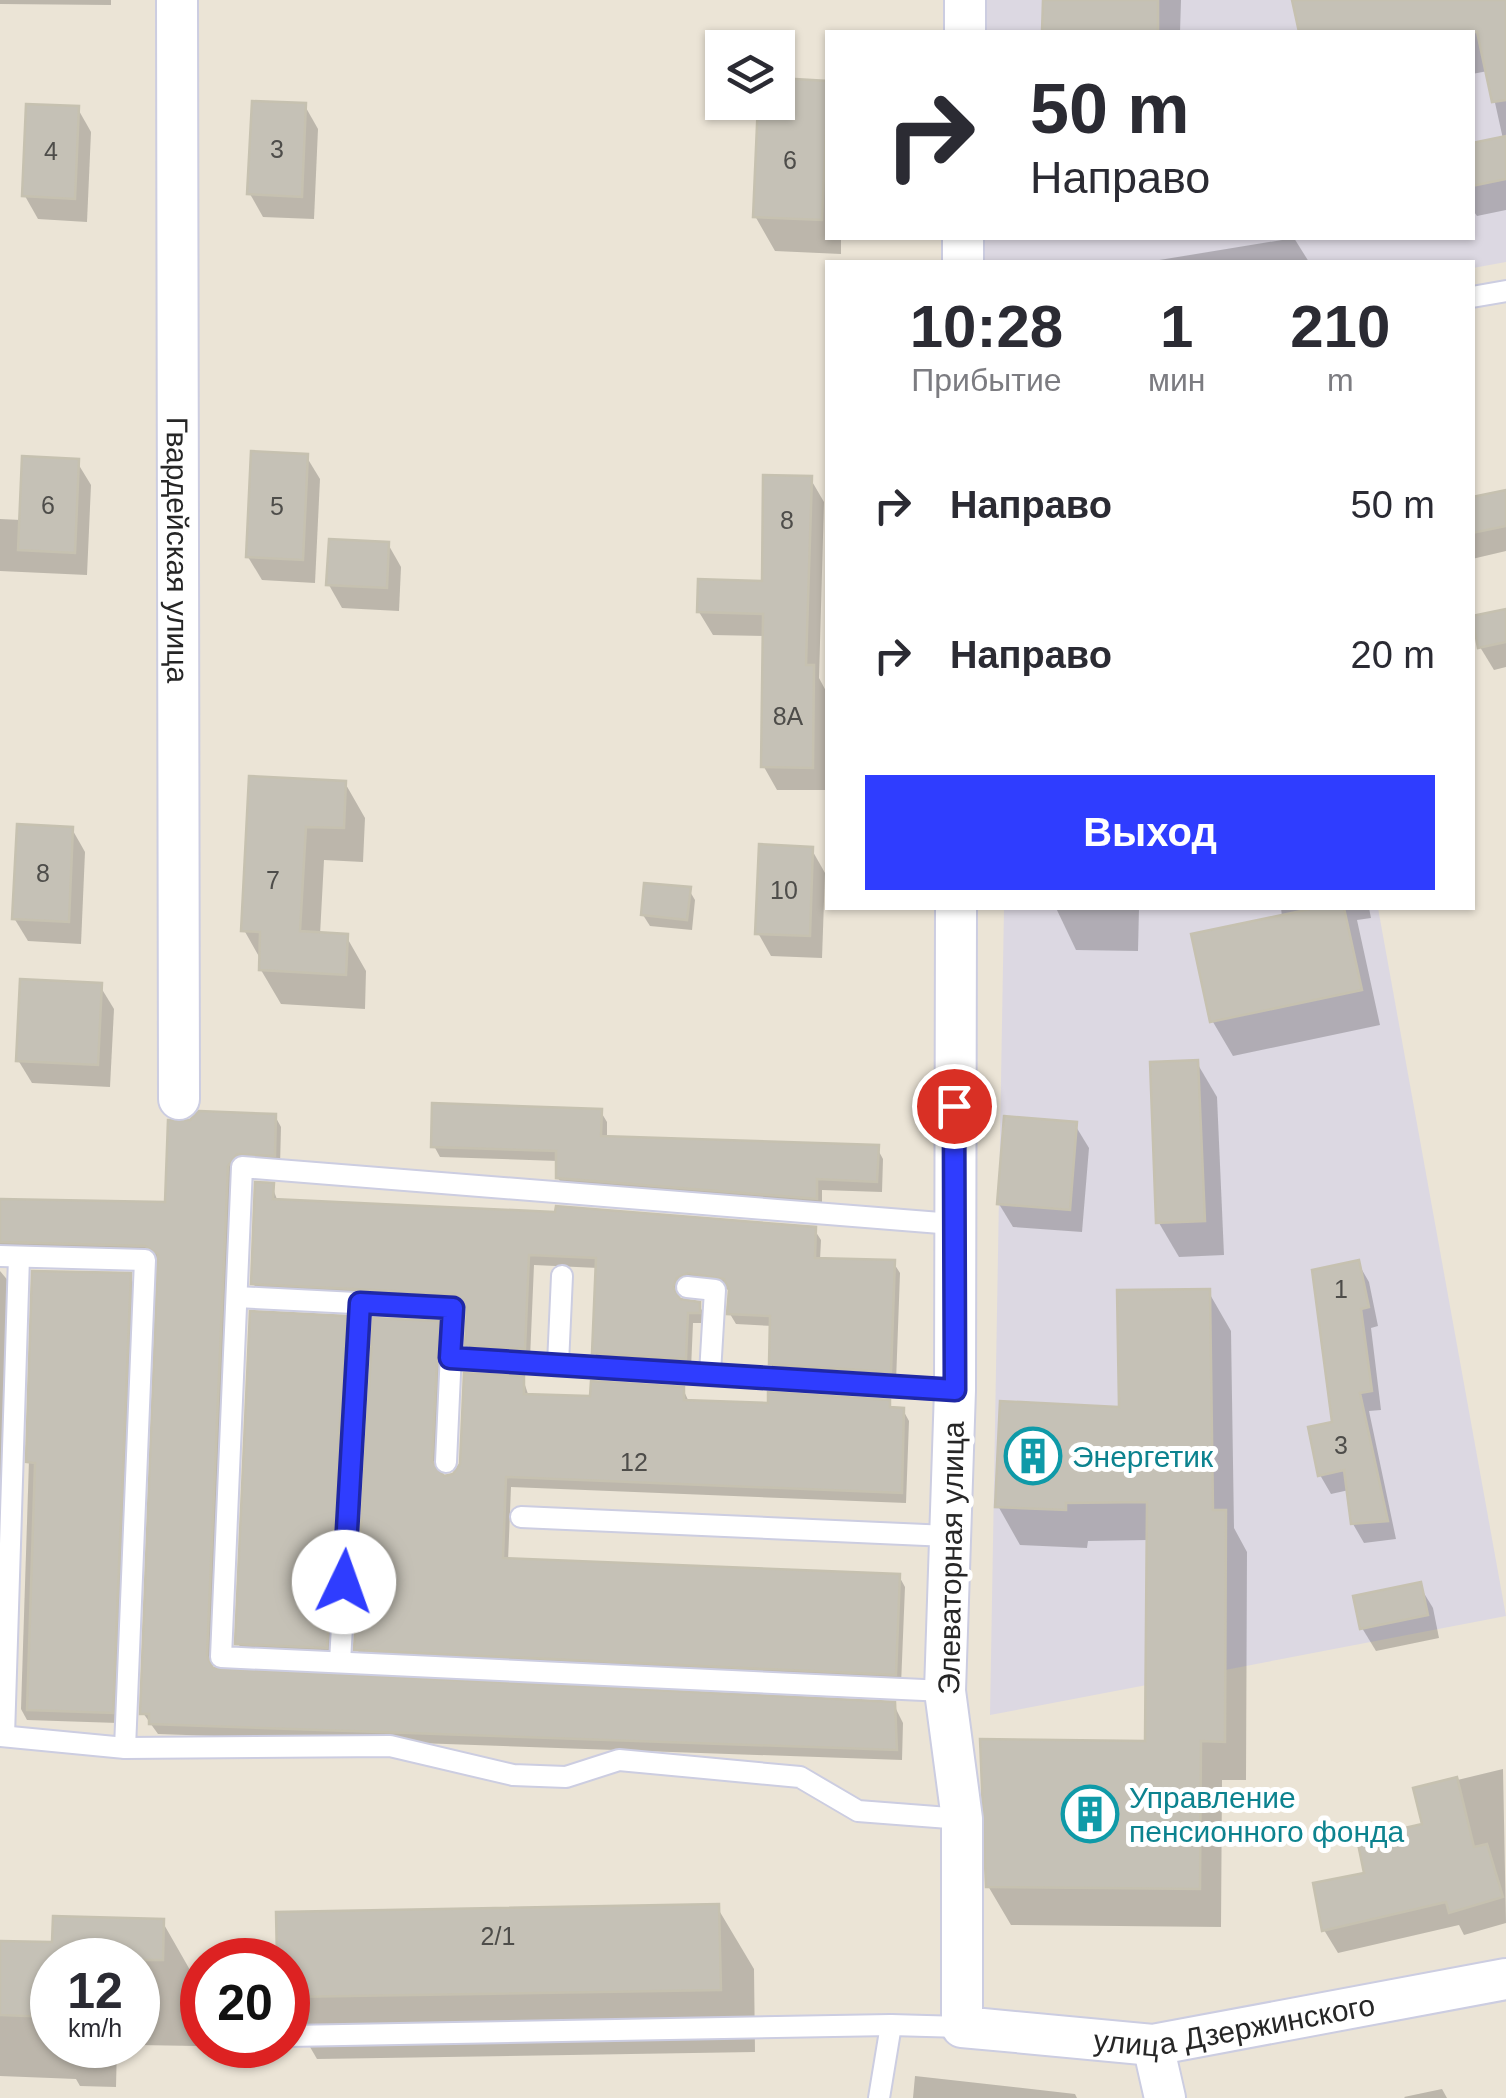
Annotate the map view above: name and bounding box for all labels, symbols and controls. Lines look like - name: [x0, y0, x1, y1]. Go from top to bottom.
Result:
- map controls: [705, 30, 795, 120]
- button: layers: [705, 30, 795, 120]
- icon: right: [865, 70, 995, 200]
- text: 50 m: [1030, 70, 1190, 148]
- house number: 3: [270, 135, 284, 163]
- house number: 4: [44, 137, 58, 165]
- house number: 6: [783, 146, 797, 174]
- text: Направо: [1030, 152, 1210, 203]
- text: 10:28: [910, 293, 1063, 360]
- text: 1: [1160, 293, 1193, 360]
- text: 210: [1290, 293, 1390, 360]
- text: Прибытие: [911, 362, 1062, 398]
- text: мин: [1148, 362, 1205, 398]
- text: m: [1327, 362, 1354, 398]
- street label: Гвардейская улица: [161, 417, 195, 684]
- icon: right: [865, 478, 920, 533]
- text: Направо: [950, 484, 1112, 526]
- text: 50 m: [1351, 484, 1435, 526]
- house number: 6: [41, 491, 55, 519]
- house number: 5: [270, 492, 284, 520]
- house number: 8: [780, 506, 794, 534]
- icon: right: [865, 628, 920, 683]
- text: Направо: [950, 634, 1112, 676]
- text: 20 m: [1351, 634, 1435, 676]
- house number: 8А: [773, 702, 804, 730]
- button: Выход: [865, 775, 1435, 890]
- house number: 8: [36, 859, 50, 887]
- house number: 7: [266, 866, 280, 894]
- house number: 10: [770, 876, 798, 904]
- pin: [912, 1064, 997, 1149]
- icon: arrive: [927, 1079, 982, 1134]
- house number: 1: [1334, 1275, 1348, 1303]
- street label: Элеваторная улица: [932, 1421, 970, 1695]
- building icon: Энергетик: [1003, 1426, 1063, 1486]
- house number: 3: [1334, 1431, 1348, 1459]
- place label: Энергетик: [1072, 1440, 1214, 1473]
- house number: 12: [620, 1448, 648, 1476]
- position arrow: [292, 1530, 396, 1634]
- place label: Управление пенсионного фонда: [1129, 1781, 1405, 1848]
- building icon: Управление пенсионного фонда: [1060, 1784, 1120, 1844]
- house number: 2/1: [481, 1922, 515, 1950]
- speed limit sign: 20: [180, 1938, 310, 2068]
- text: 12: [67, 1963, 123, 2019]
- street label: улица Дзержинского: [1092, 1987, 1377, 2062]
- text: km/h: [68, 2014, 122, 2042]

